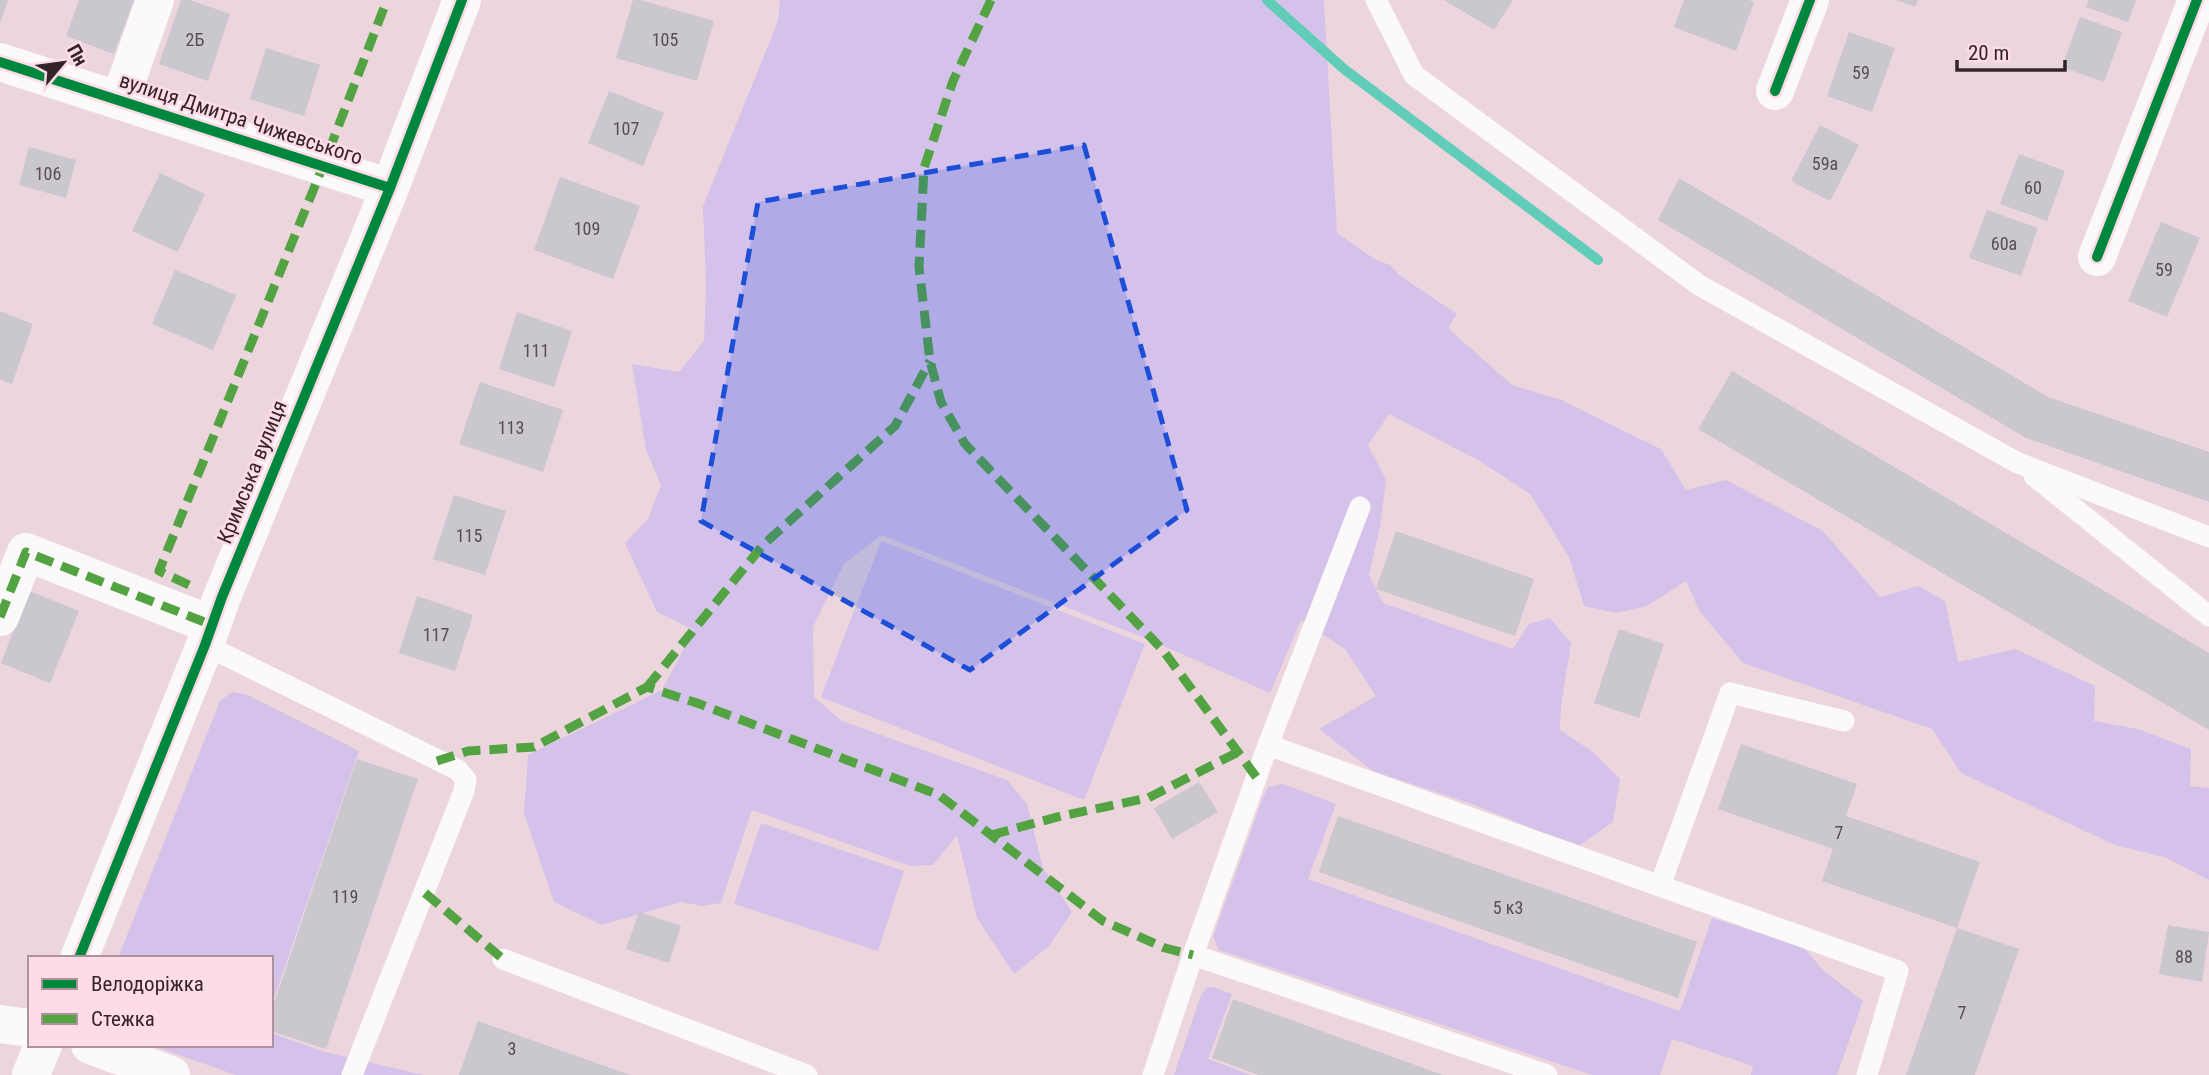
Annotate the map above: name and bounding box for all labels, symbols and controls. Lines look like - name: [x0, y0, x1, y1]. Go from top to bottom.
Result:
- north arrow: [28, 28, 98, 98]
- scale bar: [1957, 28, 2066, 72]
- house number: 2Б: [186, 29, 204, 50]
- house number: 105: [652, 29, 678, 50]
- text: Пн: [62, 40, 93, 70]
- text: 20 m: [1968, 41, 2009, 65]
- house number: 59: [1852, 62, 1870, 83]
- street label: вулиця Дмитра Чижевського: [116, 68, 366, 170]
- house number: 107: [613, 118, 639, 139]
- house number: 59а: [1812, 153, 1838, 174]
- house number: 106: [35, 163, 61, 184]
- house number: 60: [2024, 177, 2042, 198]
- house number: 109: [574, 218, 600, 239]
- house number: 60а: [1991, 233, 2017, 254]
- house number: 59: [2155, 259, 2173, 280]
- house number: 111: [523, 340, 549, 361]
- street label: Кримська вулиця: [212, 397, 292, 547]
- house number: 113: [498, 417, 524, 438]
- house number: 115: [456, 525, 482, 546]
- house number: 117: [423, 624, 449, 645]
- house number: 7: [1835, 822, 1844, 843]
- house number: 119: [332, 886, 358, 907]
- house number: 5 к3: [1493, 897, 1523, 918]
- house number: 88: [2175, 946, 2193, 967]
- legend: [28, 956, 273, 1047]
- text: Велодоріжка: [91, 972, 204, 996]
- house number: 7: [1958, 1002, 1967, 1023]
- text: Стежка: [91, 1007, 155, 1031]
- house number: 3: [508, 1038, 516, 1059]

